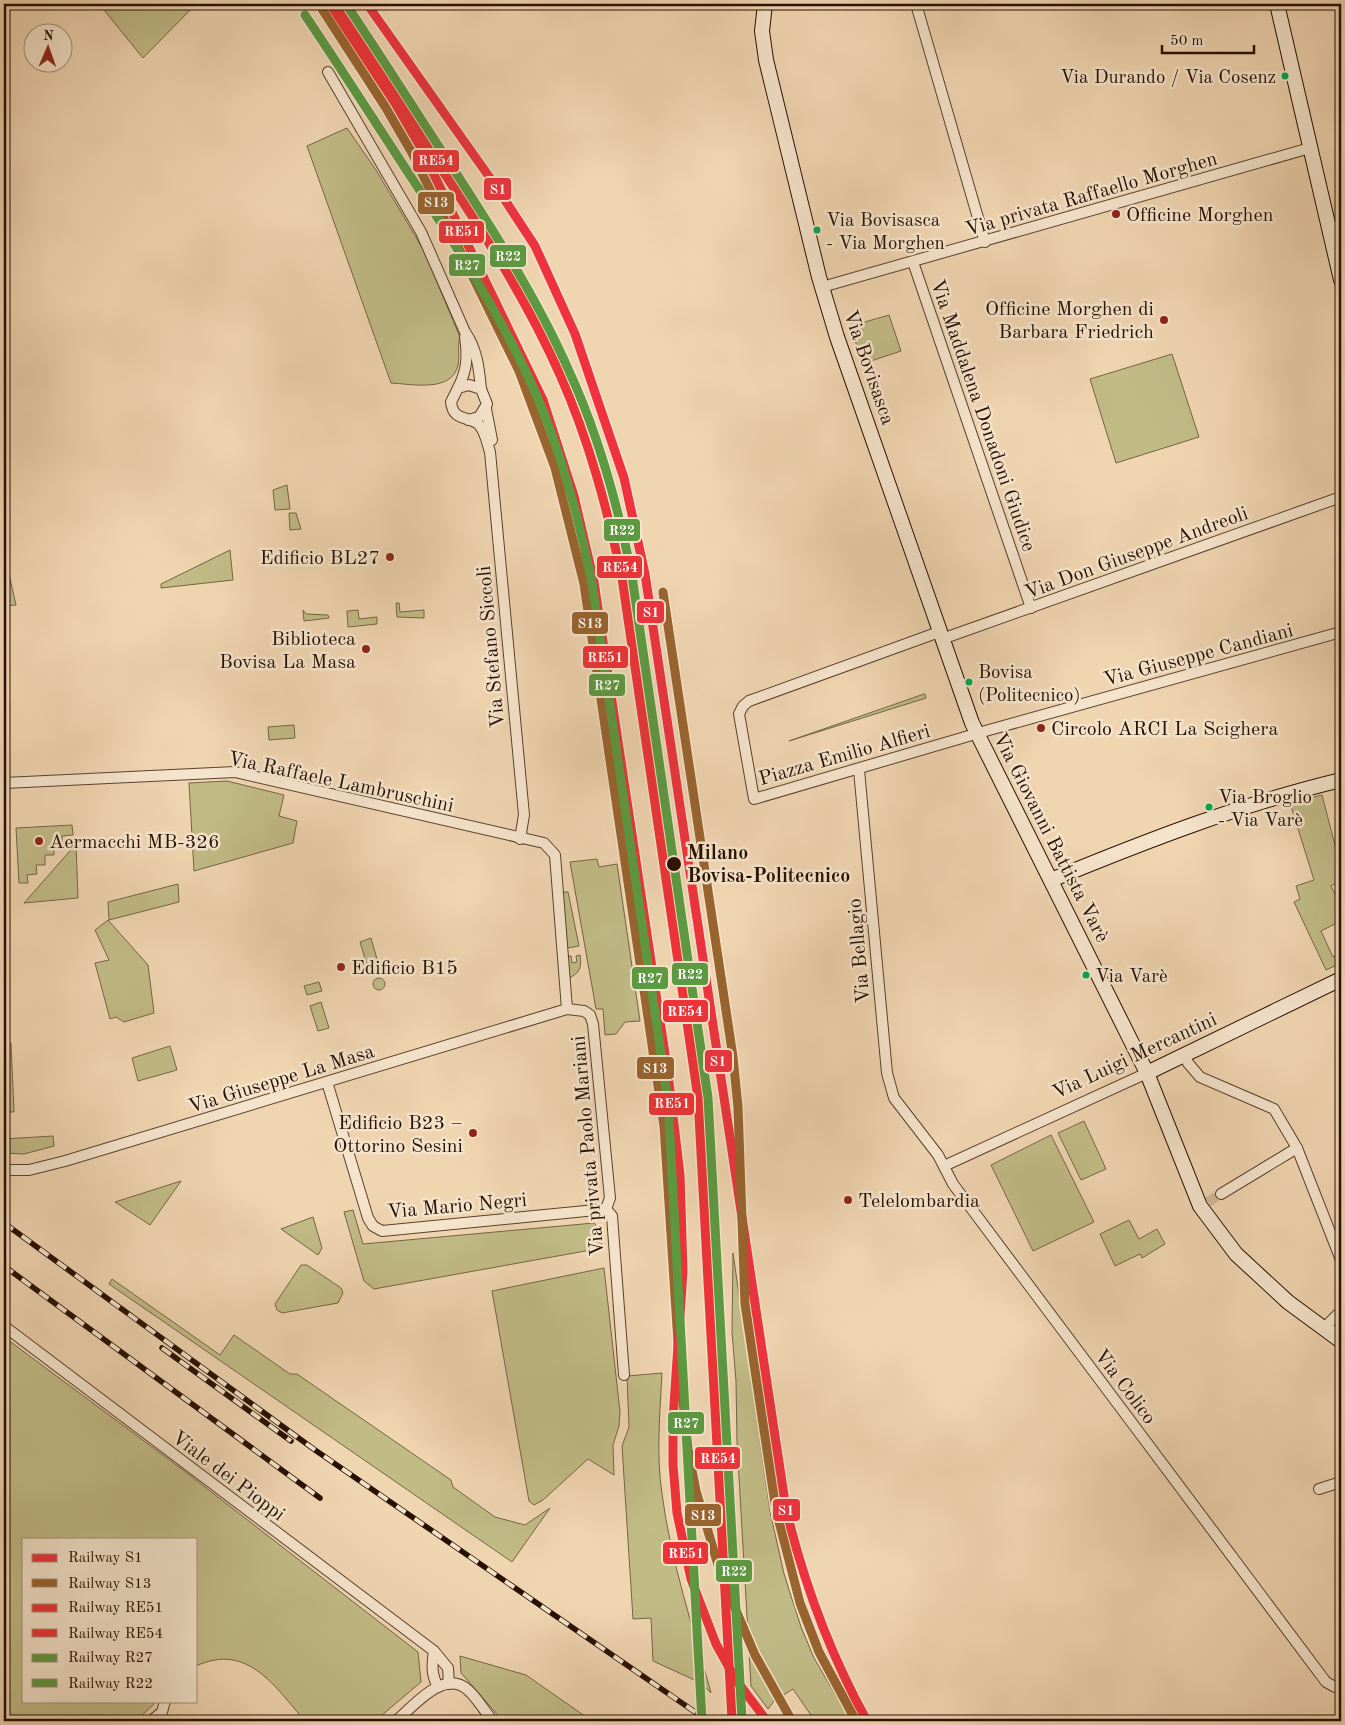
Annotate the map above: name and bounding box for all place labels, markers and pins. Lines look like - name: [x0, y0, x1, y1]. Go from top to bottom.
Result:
- place label: Via Durando / Via Cosenz: [1060, 69, 1276, 88]
- marker: Via Durando / Via Cosenz: [1280, 71, 1290, 81]
- place label: Officine Morghen: [1126, 206, 1274, 226]
- marker: Officine Morghen: [1110, 208, 1122, 220]
- place label: Via Bovisasca - Via Morghen: [826, 212, 945, 254]
- marker: Via Bovisasca - Via Morghen: [812, 225, 822, 235]
- place label: Officine Morghen di Barbara Friedrich: [985, 300, 1154, 343]
- marker: Officine Morghen di Barbara Friedrich: [1158, 314, 1170, 326]
- place label: Edificio BL27: [260, 549, 380, 569]
- marker: Edificio BL27: [384, 551, 396, 563]
- place label: Biblioteca Bovisa La Masa: [219, 630, 356, 673]
- marker: Biblioteca Bovisa La Masa: [360, 643, 372, 655]
- place label: Bovisa (Politecnico): [978, 664, 1080, 706]
- marker: Bovisa (Politecnico): [964, 677, 974, 687]
- place label: Circolo ARCI La Scighera: [1051, 720, 1279, 740]
- marker: Circolo ARCI La Scighera: [1035, 722, 1047, 734]
- place label: Via Broglio - Via Varè: [1218, 789, 1312, 831]
- marker: Via Broglio - Via Varè: [1204, 802, 1214, 812]
- place label: Aermacchi MB-326: [49, 833, 220, 853]
- marker: Aermacchi MB-326: [33, 835, 45, 847]
- place label: Milano Bovisa-Politecnico: [687, 844, 850, 887]
- marker: Milano Bovisa-Politecnico: [665, 855, 683, 873]
- place label: Edificio B15: [351, 959, 458, 979]
- marker: Edificio B15: [335, 961, 347, 973]
- place label: Via Varè: [1095, 968, 1168, 987]
- marker: Via Varè: [1081, 970, 1091, 980]
- place label: Edificio B23 – Ottorino Sesini: [333, 1114, 463, 1157]
- marker: Edificio B23 – Ottorino Sesini: [467, 1127, 479, 1139]
- place label: Telelombardia: [858, 1192, 980, 1212]
- marker: Telelombardia: [842, 1194, 854, 1206]

